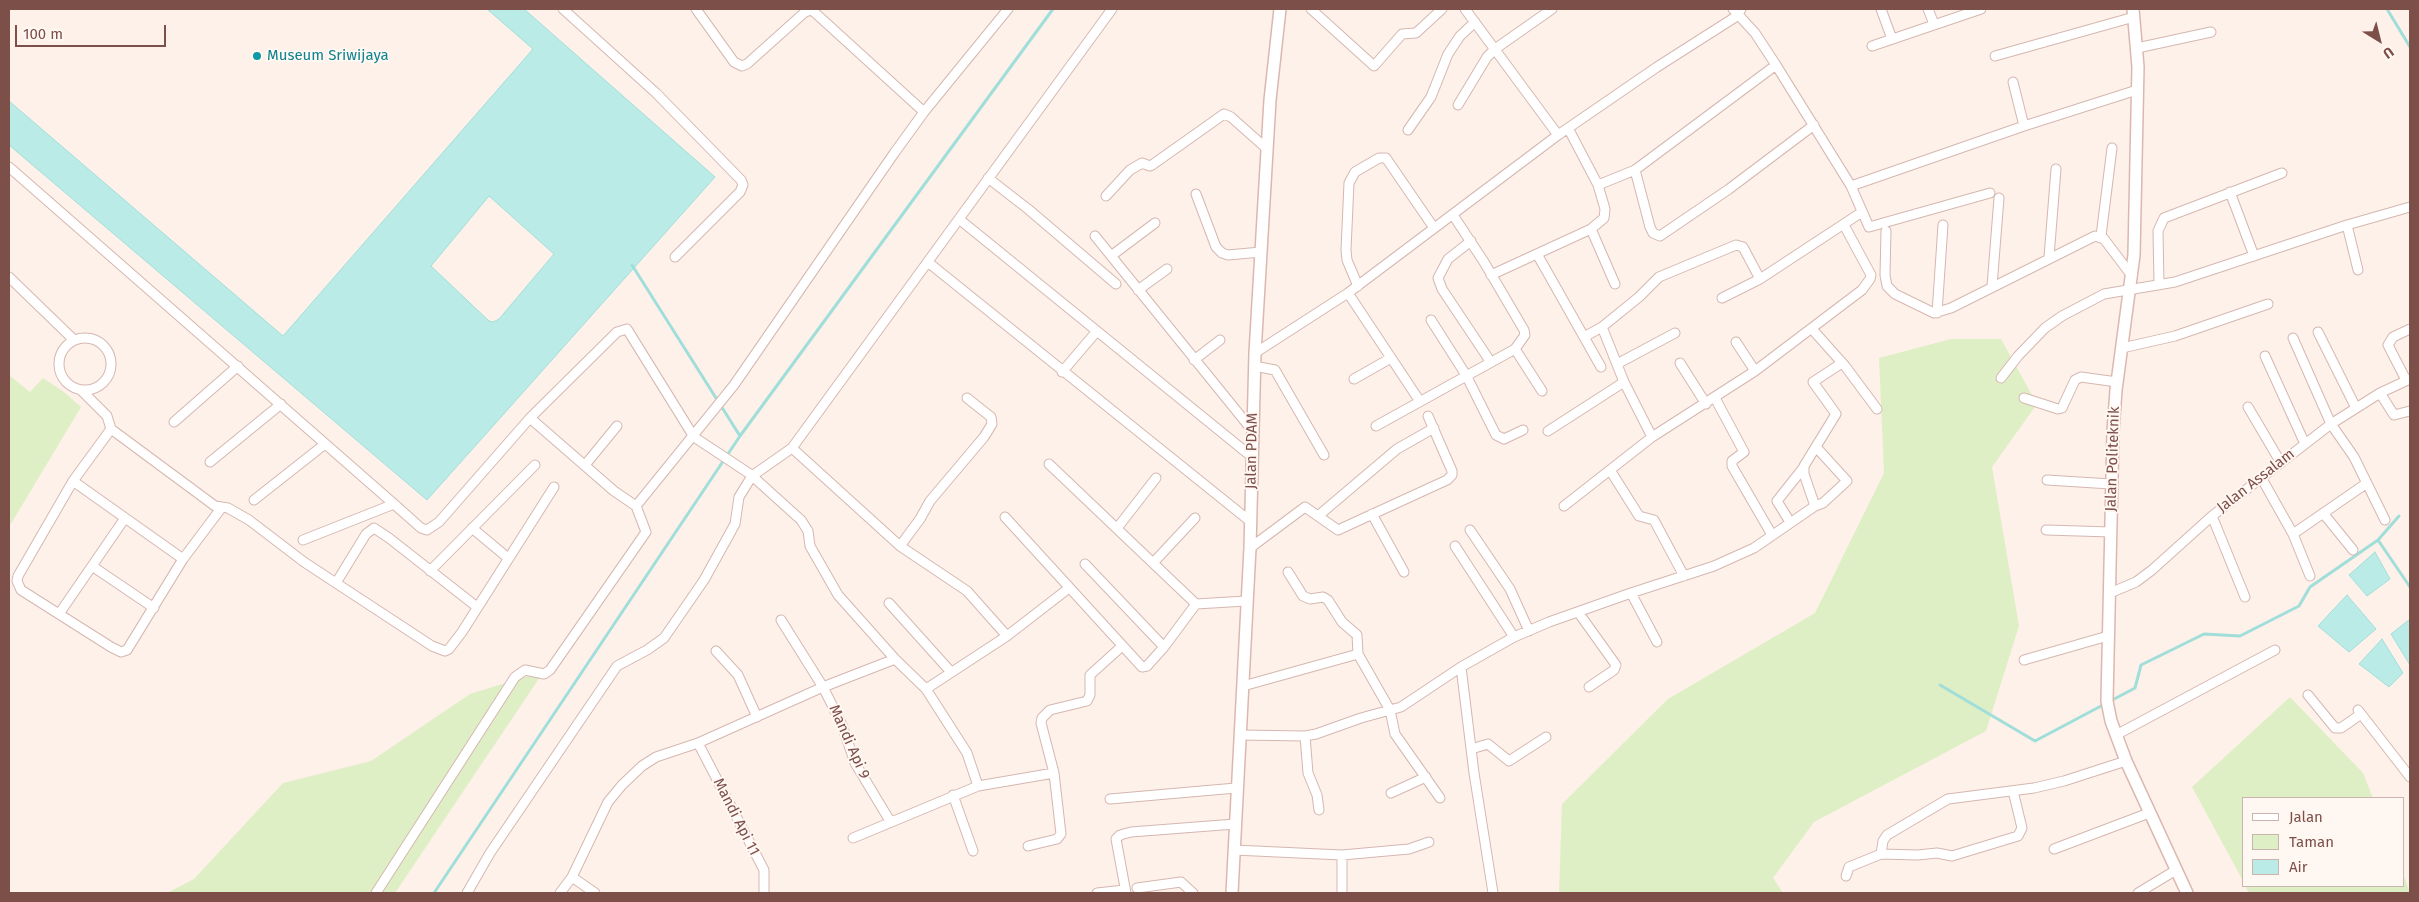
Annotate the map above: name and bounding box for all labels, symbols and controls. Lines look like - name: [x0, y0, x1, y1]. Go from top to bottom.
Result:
- scale bar: [18, 15, 169, 47]
- north arrow: [2354, 15, 2404, 65]
- text: 100 m: [23, 25, 63, 43]
- text: U: [2379, 43, 2397, 62]
- place label: Museum Sriwijaya: [267, 47, 389, 65]
- marker: Museum Sriwijaya: [251, 50, 263, 62]
- street label: Jalan Politeknik: [2102, 406, 2124, 512]
- street label: Jalan PDAM: [1242, 413, 1262, 489]
- street label: Jalan Assalam: [2214, 445, 2298, 517]
- street label: Mandi Api 9: [825, 702, 873, 782]
- street label: Mandi Api 11: [709, 775, 763, 859]
- legend: [2242, 797, 2404, 887]
- text: Jalan: [2289, 808, 2323, 826]
- text: Taman: [2289, 833, 2334, 851]
- text: Air: [2289, 858, 2308, 876]

